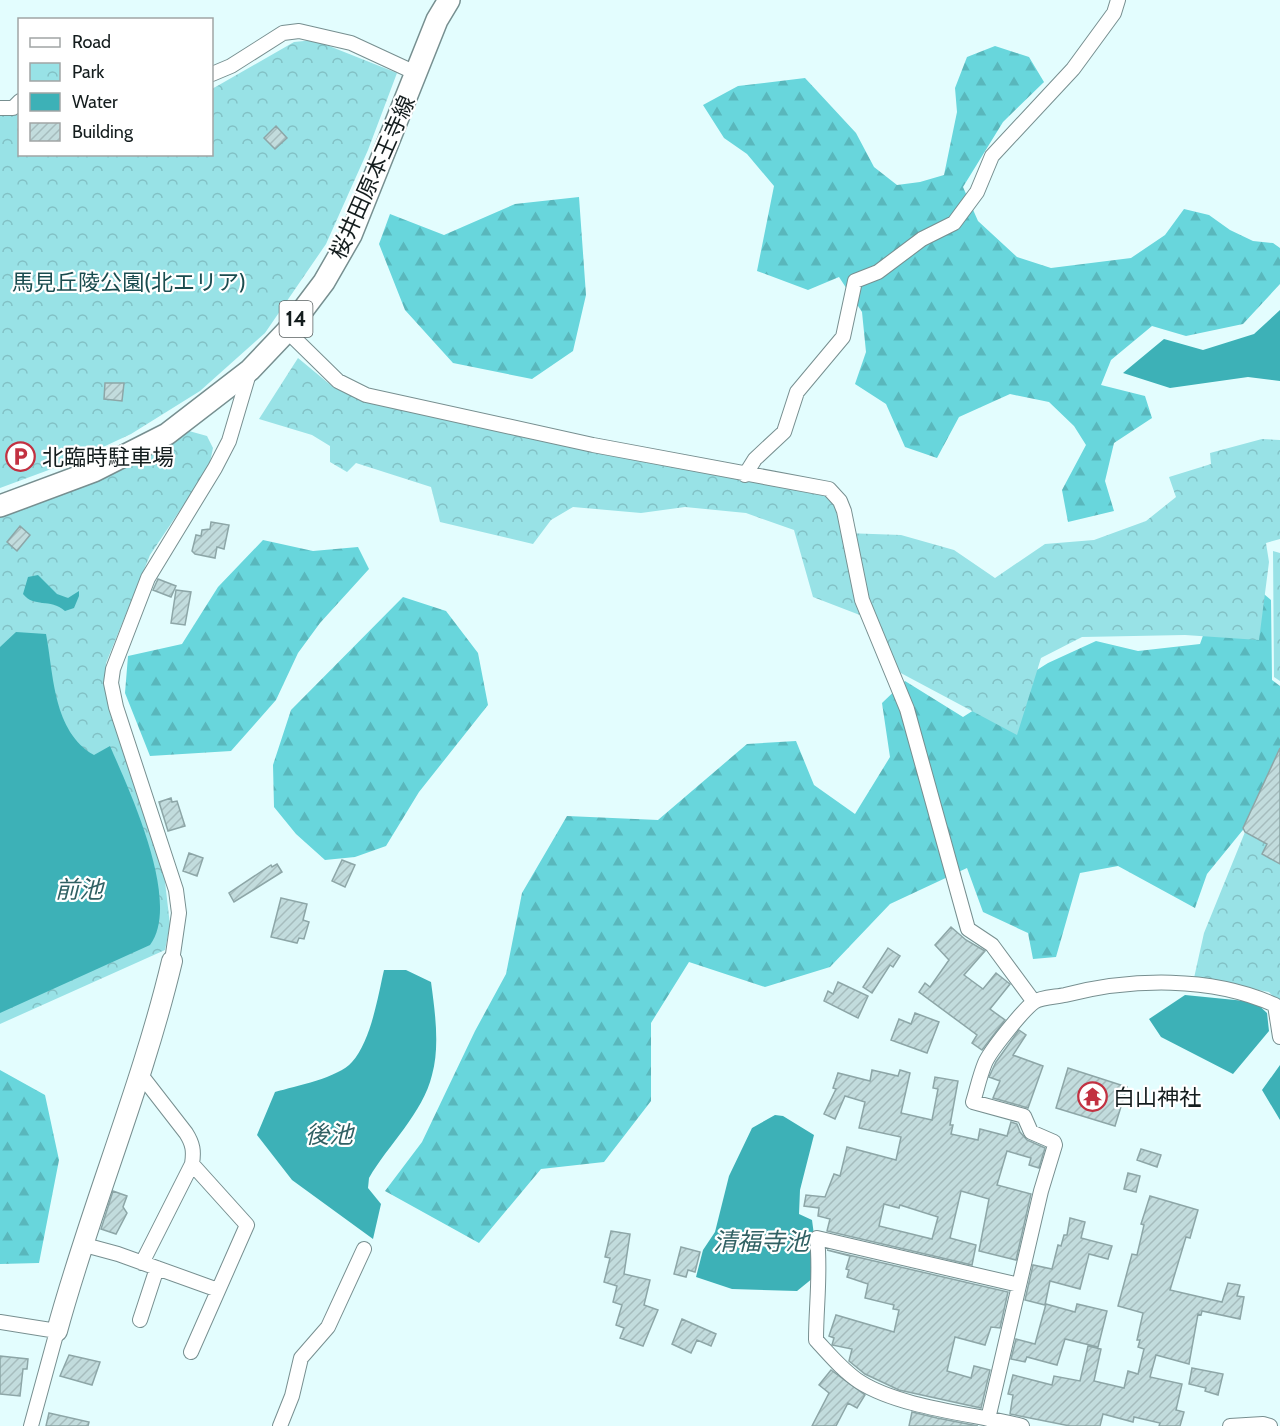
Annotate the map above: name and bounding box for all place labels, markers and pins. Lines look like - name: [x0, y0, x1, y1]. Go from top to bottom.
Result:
- parking icon: 北臨時駐車場: [5, 441, 37, 473]
- place label: 北臨時駐車場: [42, 444, 174, 471]
- temple icon: 白山神社: [1076, 1081, 1108, 1113]
- place label: 白山神社: [1113, 1084, 1201, 1111]

